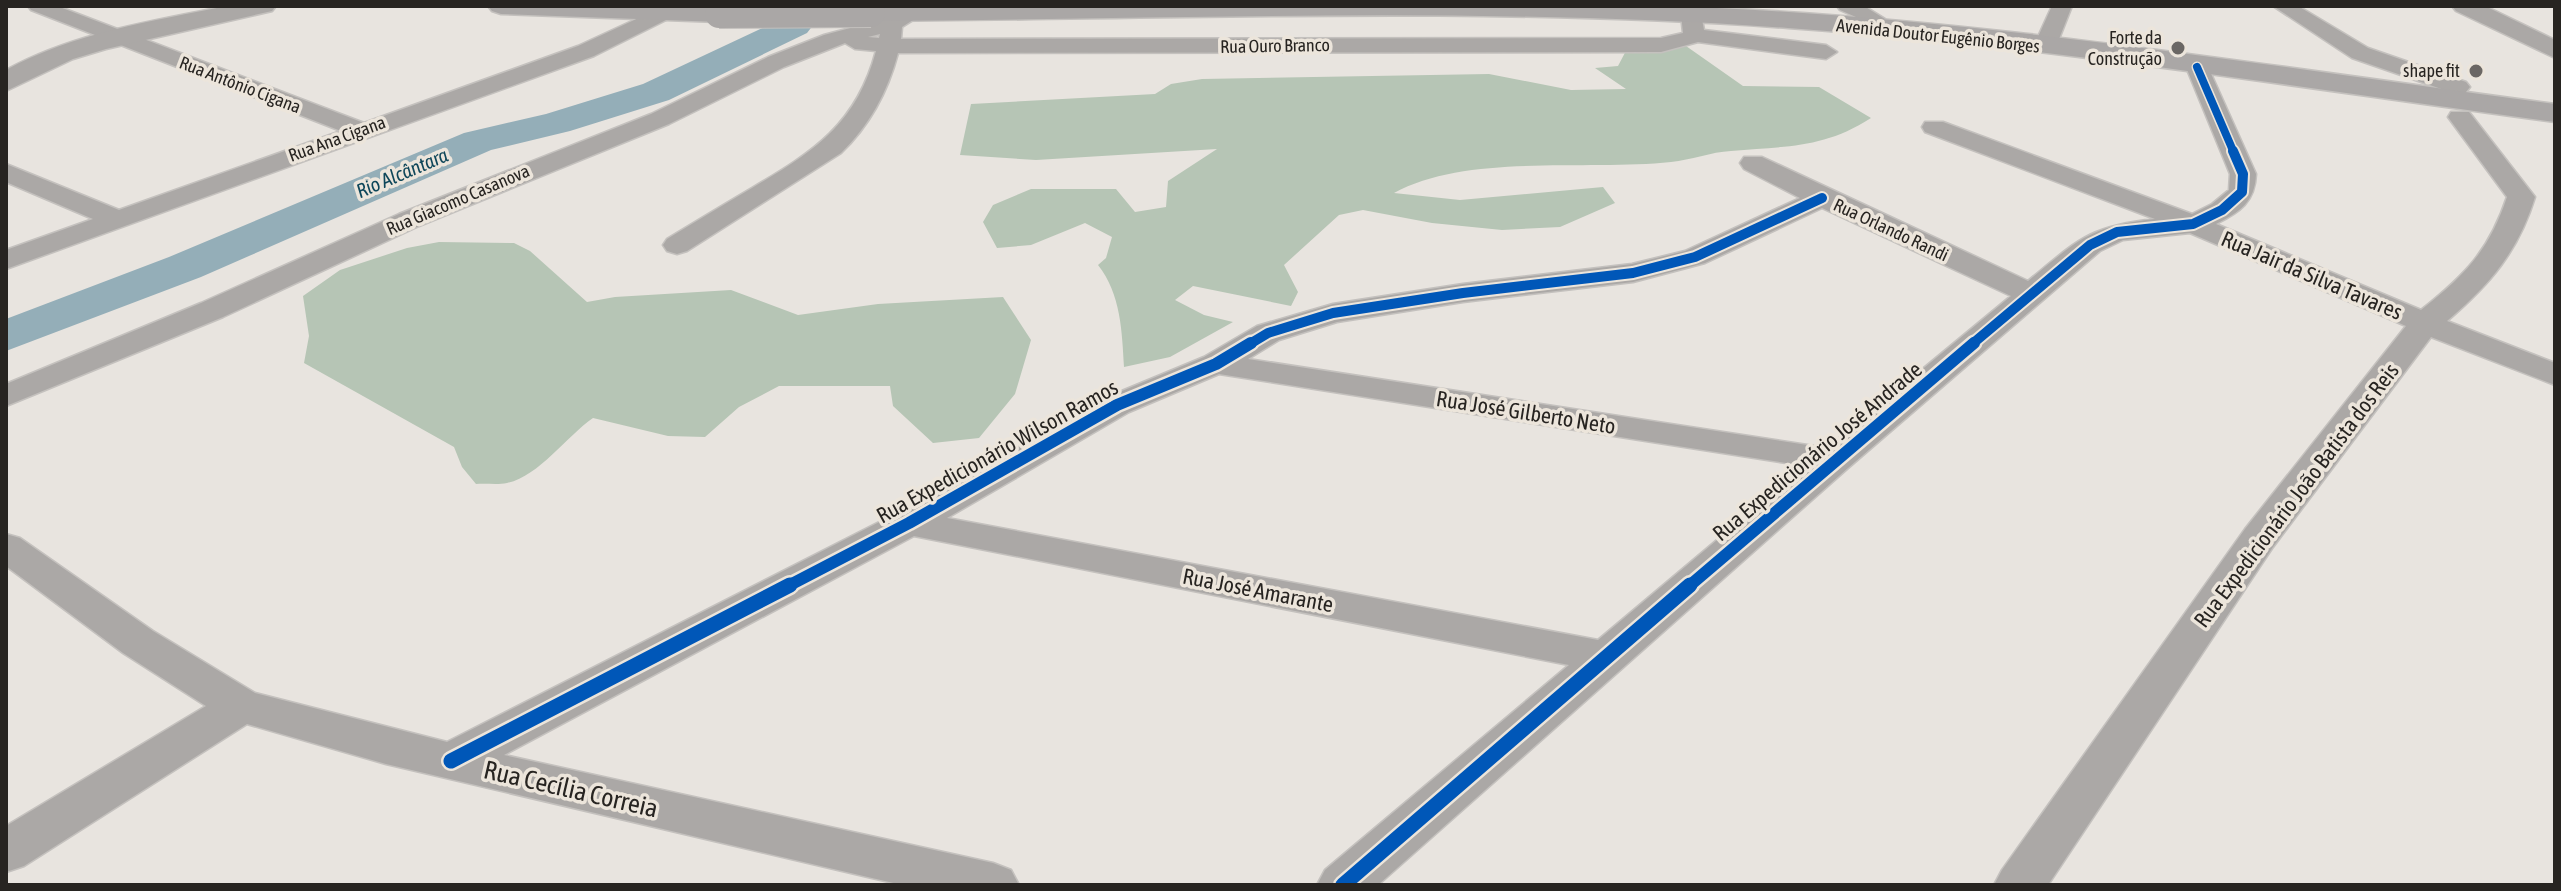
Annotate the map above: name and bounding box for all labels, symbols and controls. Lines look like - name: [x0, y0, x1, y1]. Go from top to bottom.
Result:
- street label: Avenida Doutor Eugênio Borges: [1835, 14, 2041, 57]
- place label: Forte da Construção: [2088, 27, 2162, 69]
- street label: Rua Ouro Branco: [1220, 34, 1330, 57]
- marker: Forte da Construção: [2169, 39, 2187, 57]
- street label: Rua Antônio Cigana: [176, 52, 304, 117]
- place label: shape fit: [2403, 60, 2460, 81]
- marker: shape fit: [2467, 62, 2485, 80]
- street label: Rua Ana Cigana: [285, 111, 388, 166]
- water label: Rio Alcântara: [352, 143, 451, 202]
- street label: Rua Giacomo Casanova: [383, 160, 533, 239]
- street label: Rua Orlando Randi: [1830, 194, 1952, 265]
- street label: Rua Jair da Silva Tavares: [2218, 225, 2407, 325]
- street label: Rua Expedicionário José Andrade: [1707, 356, 1927, 546]
- street label: Rua Expedicionário João Batista dos Reis: [2188, 358, 2404, 632]
- street label: Rua Expedicionário Wilson Ramos: [872, 374, 1122, 528]
- street label: Rua José Gilberto Neto: [1435, 385, 1617, 439]
- street label: Rua José Amarante: [1180, 563, 1336, 617]
- street label: Rua Cecília Correia: [481, 754, 661, 824]

